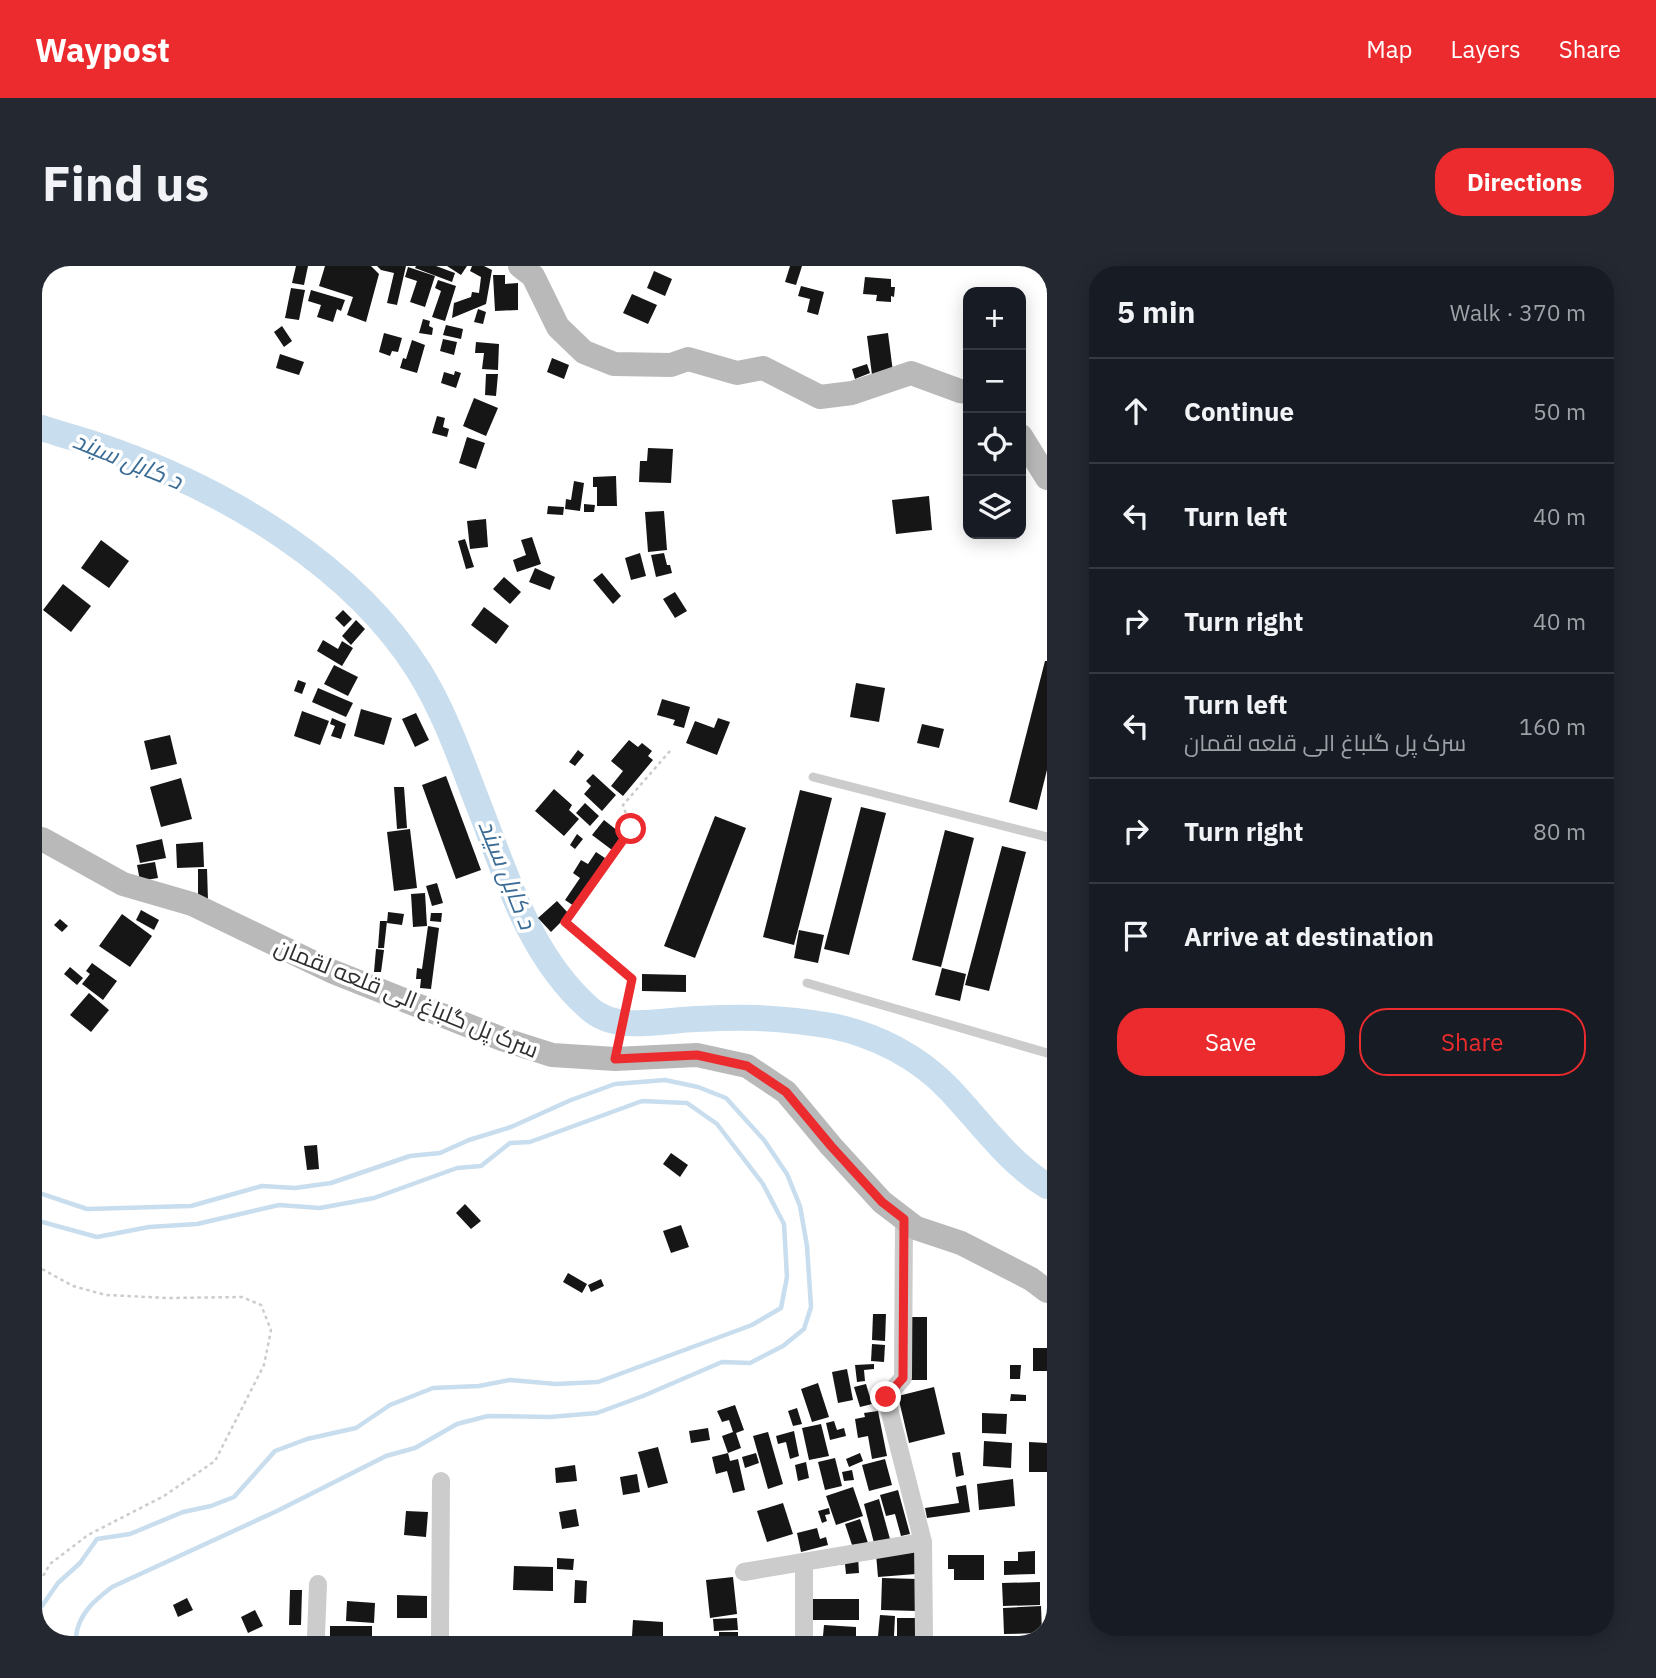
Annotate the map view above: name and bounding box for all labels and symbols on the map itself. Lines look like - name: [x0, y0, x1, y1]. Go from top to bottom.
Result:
- water label: د کابل سيند: [69, 424, 189, 497]
- route start: [615, 813, 646, 844]
- water label: د کابل سيند: [472, 815, 545, 935]
- street label: سرک پل گلباغ الی قلعه لقمان: [270, 930, 543, 1066]
- route end: [870, 1381, 901, 1412]

